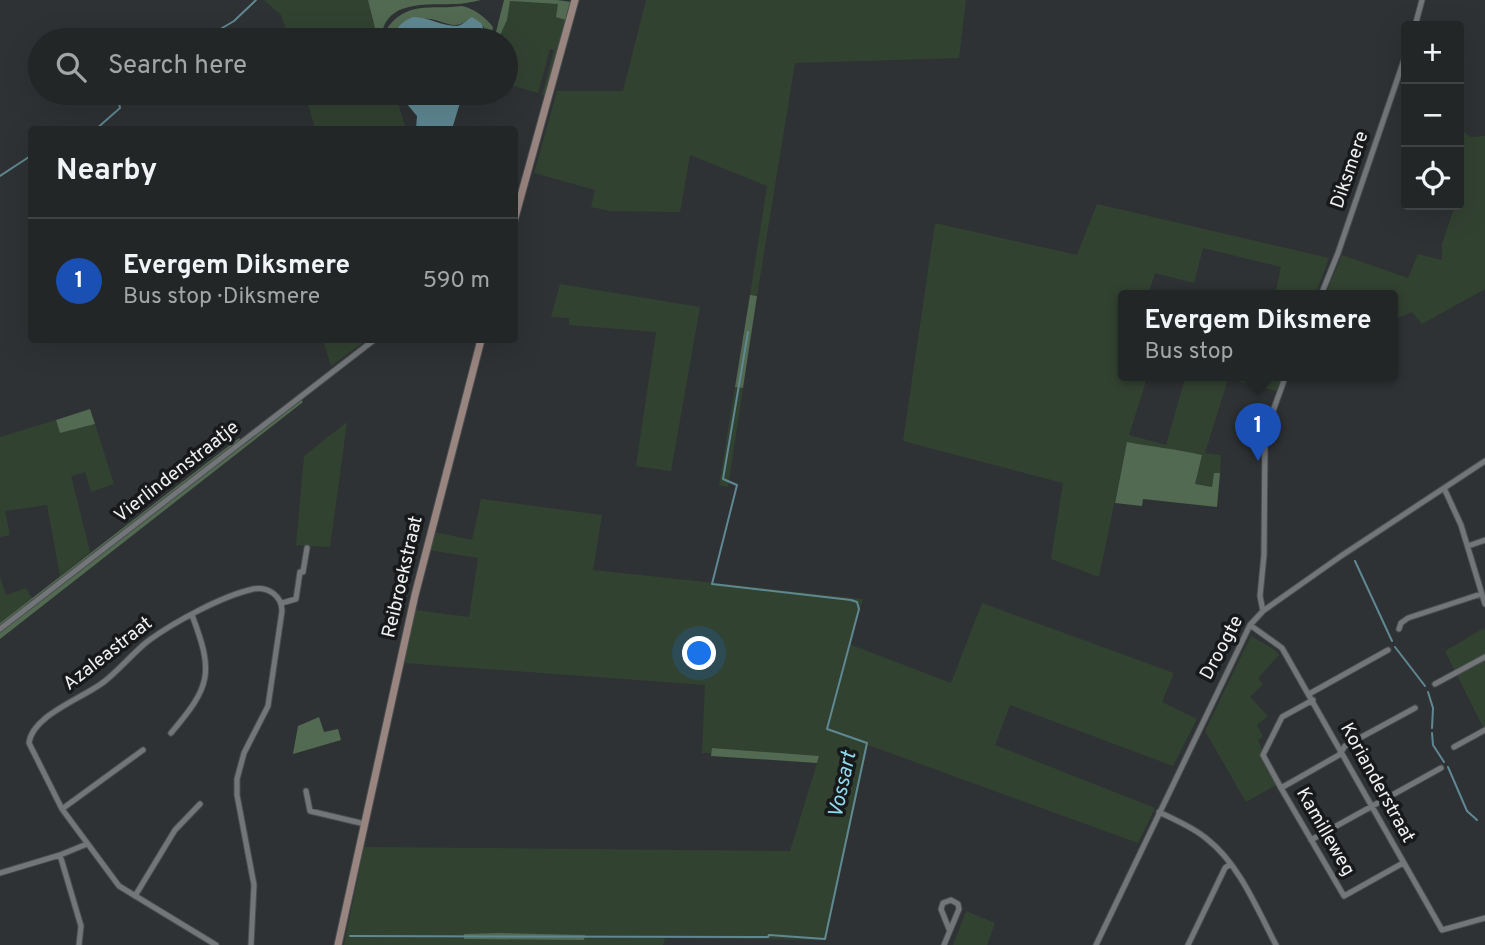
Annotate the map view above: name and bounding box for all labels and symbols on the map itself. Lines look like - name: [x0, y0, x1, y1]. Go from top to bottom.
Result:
- street label: Diksmere: [1326, 128, 1374, 212]
- pin: 1: [1235, 403, 1281, 461]
- street label: Vierlindenstraatje: [110, 416, 244, 528]
- street label: Reibroekstraat: [377, 514, 429, 640]
- street label: Azaleastraat: [59, 612, 157, 696]
- street label: Droogte: [1195, 612, 1249, 684]
- your location: [682, 636, 716, 670]
- street label: Korianderstraat: [1334, 719, 1420, 847]
- water label: Vossart: [823, 747, 864, 821]
- street label: Kamilleweg: [1290, 784, 1360, 880]

